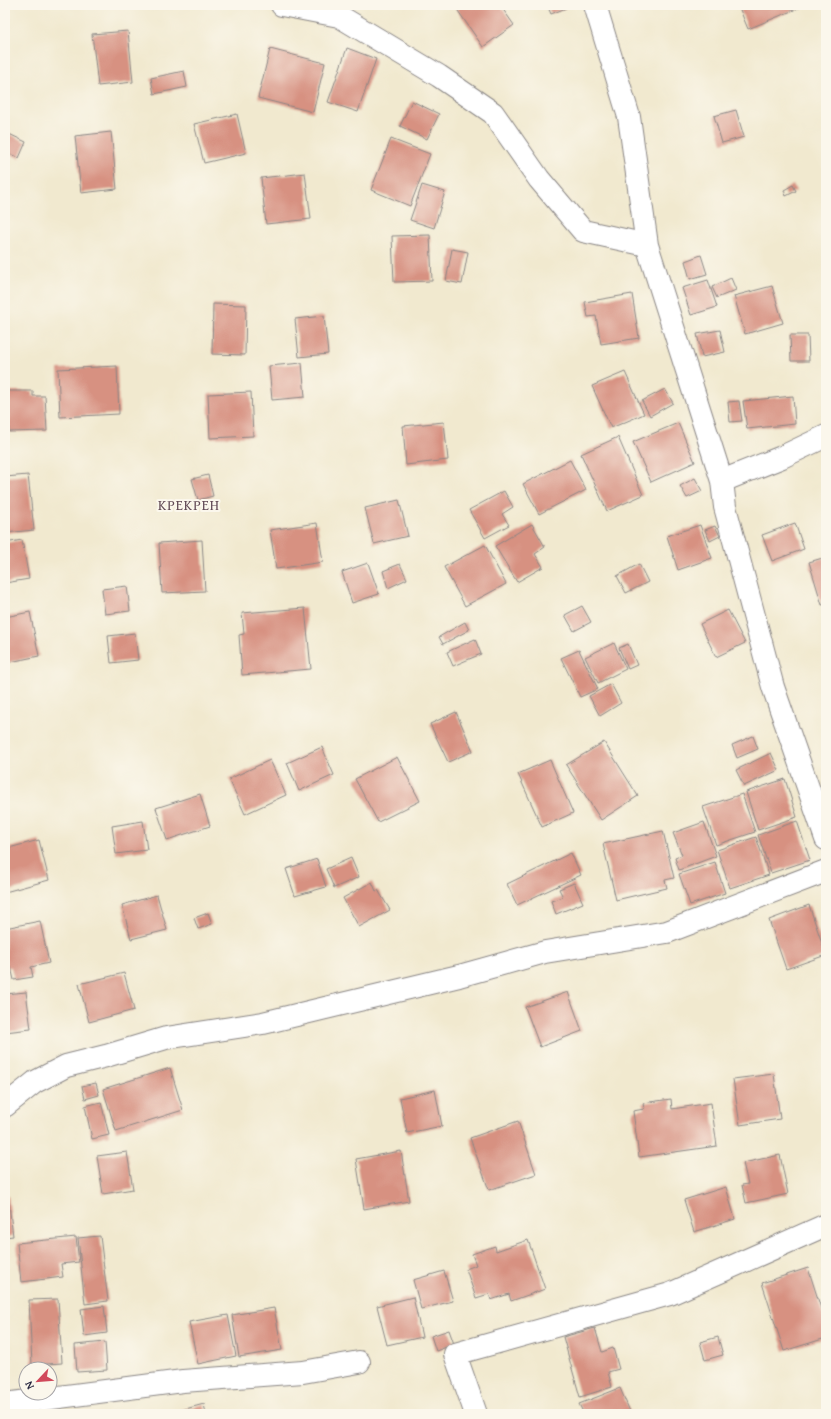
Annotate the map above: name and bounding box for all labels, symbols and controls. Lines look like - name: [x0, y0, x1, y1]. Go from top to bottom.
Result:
- district label: KPEKPEH: [158, 495, 220, 515]
- north arrow: [18, 1361, 58, 1401]
- text: N: [20, 1378, 38, 1392]

